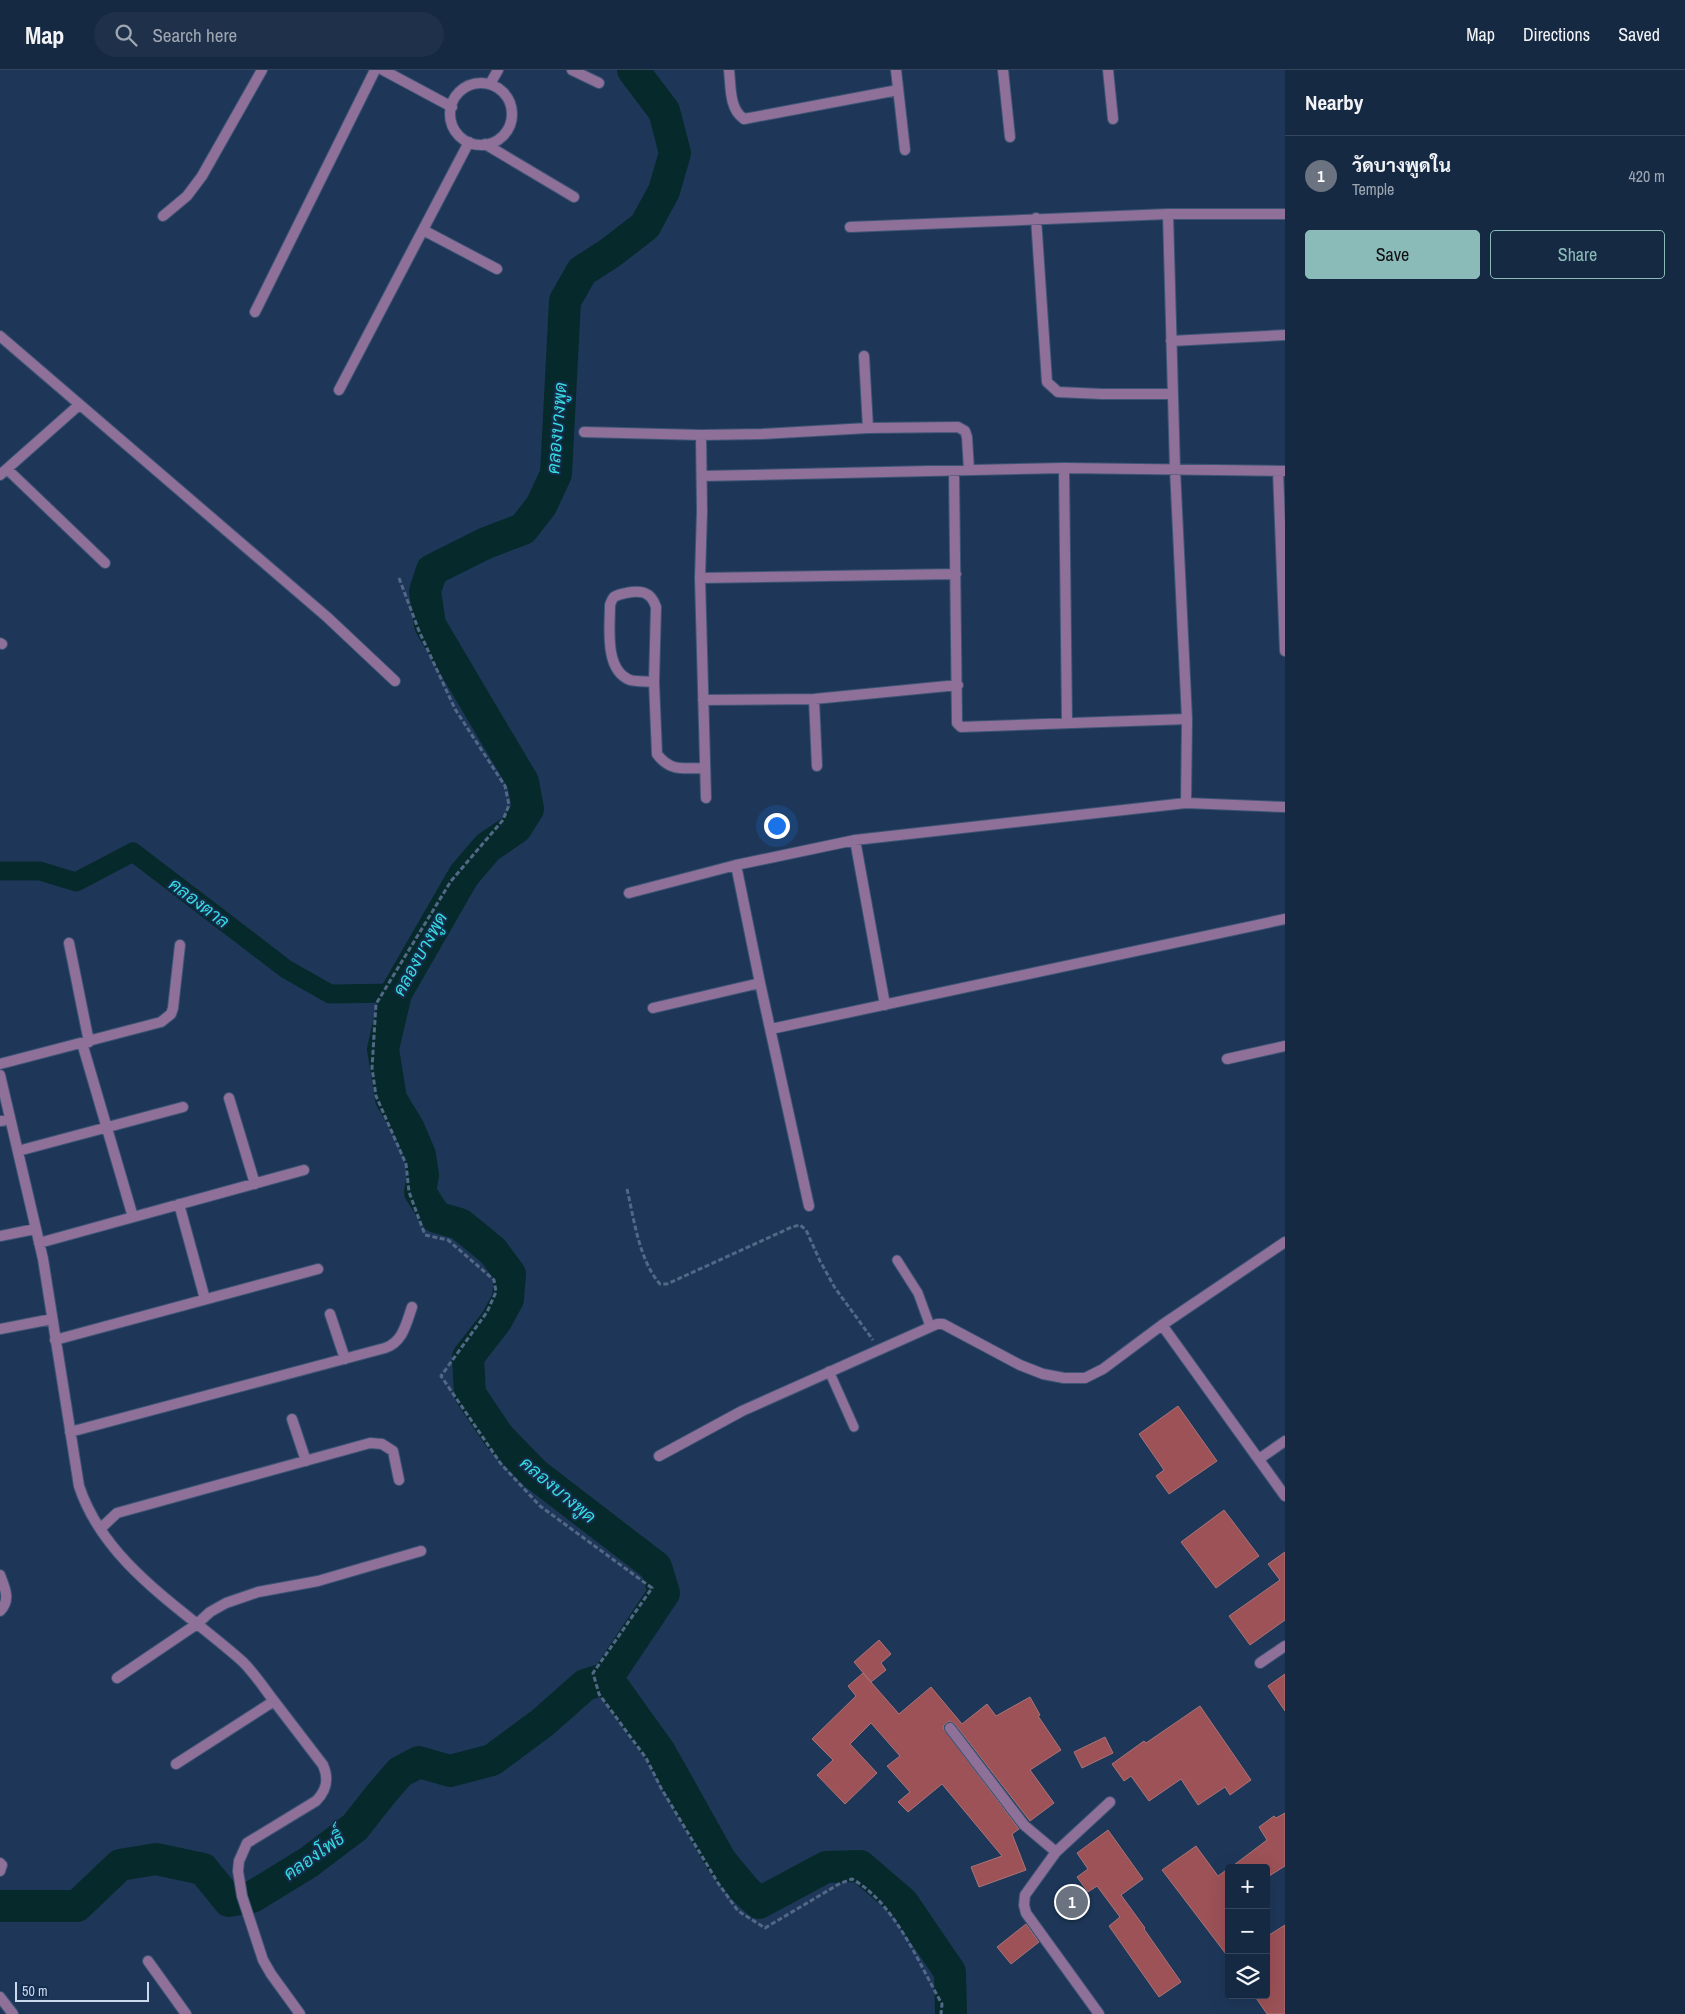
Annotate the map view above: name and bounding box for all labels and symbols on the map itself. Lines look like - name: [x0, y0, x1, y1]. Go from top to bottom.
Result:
- water label: คลองบางพูด: [540, 381, 574, 475]
- your location: [764, 813, 790, 839]
- water label: คลองตาล: [164, 872, 235, 934]
- water label: คลองบางพูด: [386, 907, 454, 1001]
- water label: คลองบางพูด: [514, 1450, 602, 1530]
- water label: คลองโพธิ์: [276, 1821, 353, 1886]
- pin: 1: [1056, 1883, 1088, 1921]
- scale bar: [15, 1979, 149, 2002]

